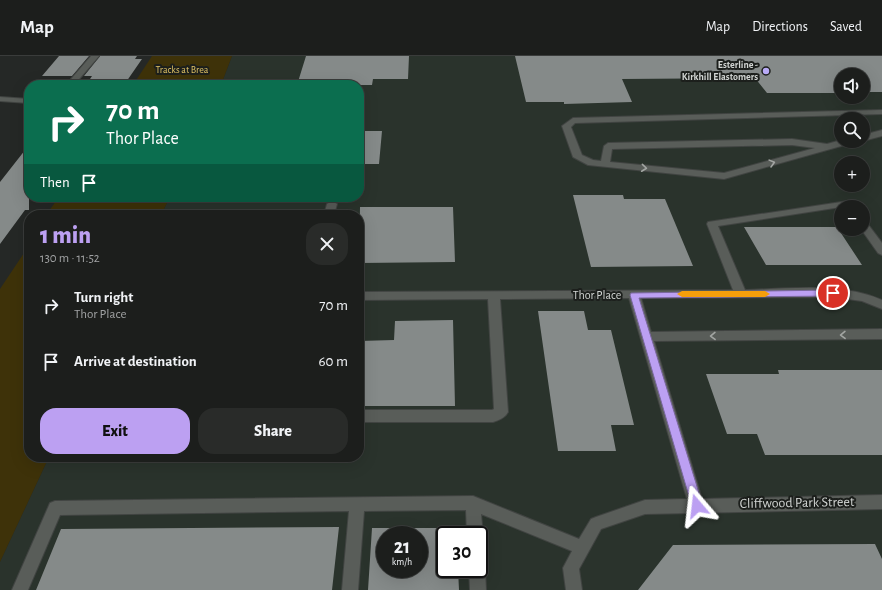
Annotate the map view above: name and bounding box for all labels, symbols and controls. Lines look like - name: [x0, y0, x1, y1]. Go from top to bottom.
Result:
- text: Map: [20, 18, 54, 37]
- text: Map: [706, 20, 730, 34]
- text: Directions: [752, 20, 808, 34]
- text: Saved: [830, 20, 862, 34]
- place label: Esterline - Kirkhill Elastomers: [682, 60, 758, 82]
- park label: Tracks at Brea: [156, 65, 209, 75]
- marker: Esterline - Kirkhill Elastomers: [761, 66, 771, 76]
- map controls: [834, 68, 870, 236]
- button: sound: [834, 68, 870, 104]
- icon: right: [40, 96, 92, 148]
- text: 70 m: [106, 97, 160, 125]
- button: search: [834, 112, 870, 148]
- text: Thor Place: [106, 130, 179, 148]
- button: +: [834, 156, 870, 192]
- one-way arrow: [768, 159, 775, 168]
- one-way arrow: [641, 163, 647, 172]
- icon: arrive: [78, 172, 100, 194]
- text: Then: [40, 175, 70, 190]
- button: −: [834, 200, 870, 236]
- button: close: [306, 223, 348, 265]
- text: 1 min: [40, 224, 91, 248]
- text: 130 m · 11:52: [40, 252, 100, 265]
- pin: [816, 276, 850, 310]
- icon: arrive: [822, 282, 844, 304]
- street label: Thor Place: [573, 289, 621, 301]
- text: Turn right: [74, 290, 133, 305]
- icon: right: [40, 295, 62, 317]
- text: 70 m: [319, 298, 348, 313]
- text: Thor Place: [74, 308, 127, 321]
- one-way arrow: [840, 331, 846, 339]
- one-way arrow: [710, 332, 716, 340]
- icon: arrive: [40, 351, 62, 373]
- text: Arrive at destination: [74, 354, 197, 369]
- text: 60 m: [319, 354, 348, 369]
- button: Exit: [40, 408, 190, 454]
- button: Share: [198, 408, 348, 454]
- position arrow: [676, 485, 718, 527]
- street label: Cliffwood Park Street: [739, 495, 855, 511]
- speed limit sign: 30: [436, 526, 488, 578]
- text: 21: [394, 537, 410, 557]
- text: km/h: [392, 557, 412, 567]

